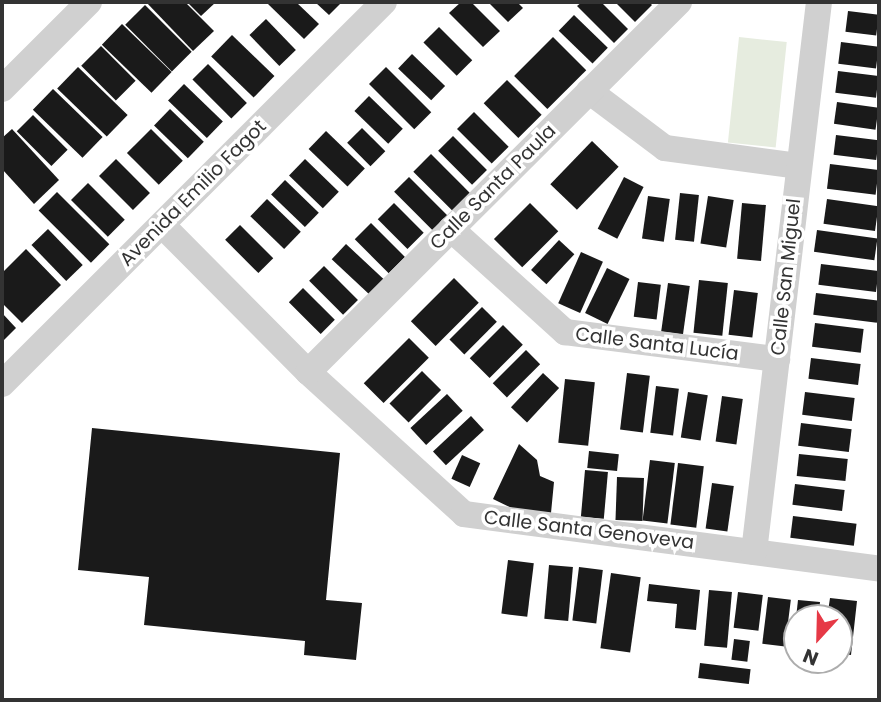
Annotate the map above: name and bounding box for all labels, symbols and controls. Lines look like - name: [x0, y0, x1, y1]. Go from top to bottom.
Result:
- street label: Avenida Emilio Fagot: [115, 115, 271, 271]
- street label: Calle Santa Paula: [425, 119, 561, 255]
- street label: Calle San Miguel: [766, 198, 806, 356]
- street label: Calle Santa Lucía: [574, 323, 740, 365]
- street label: Calle Santa Genoveva: [483, 506, 695, 554]
- north arrow: [783, 604, 853, 674]
- text: N: [799, 642, 822, 672]

